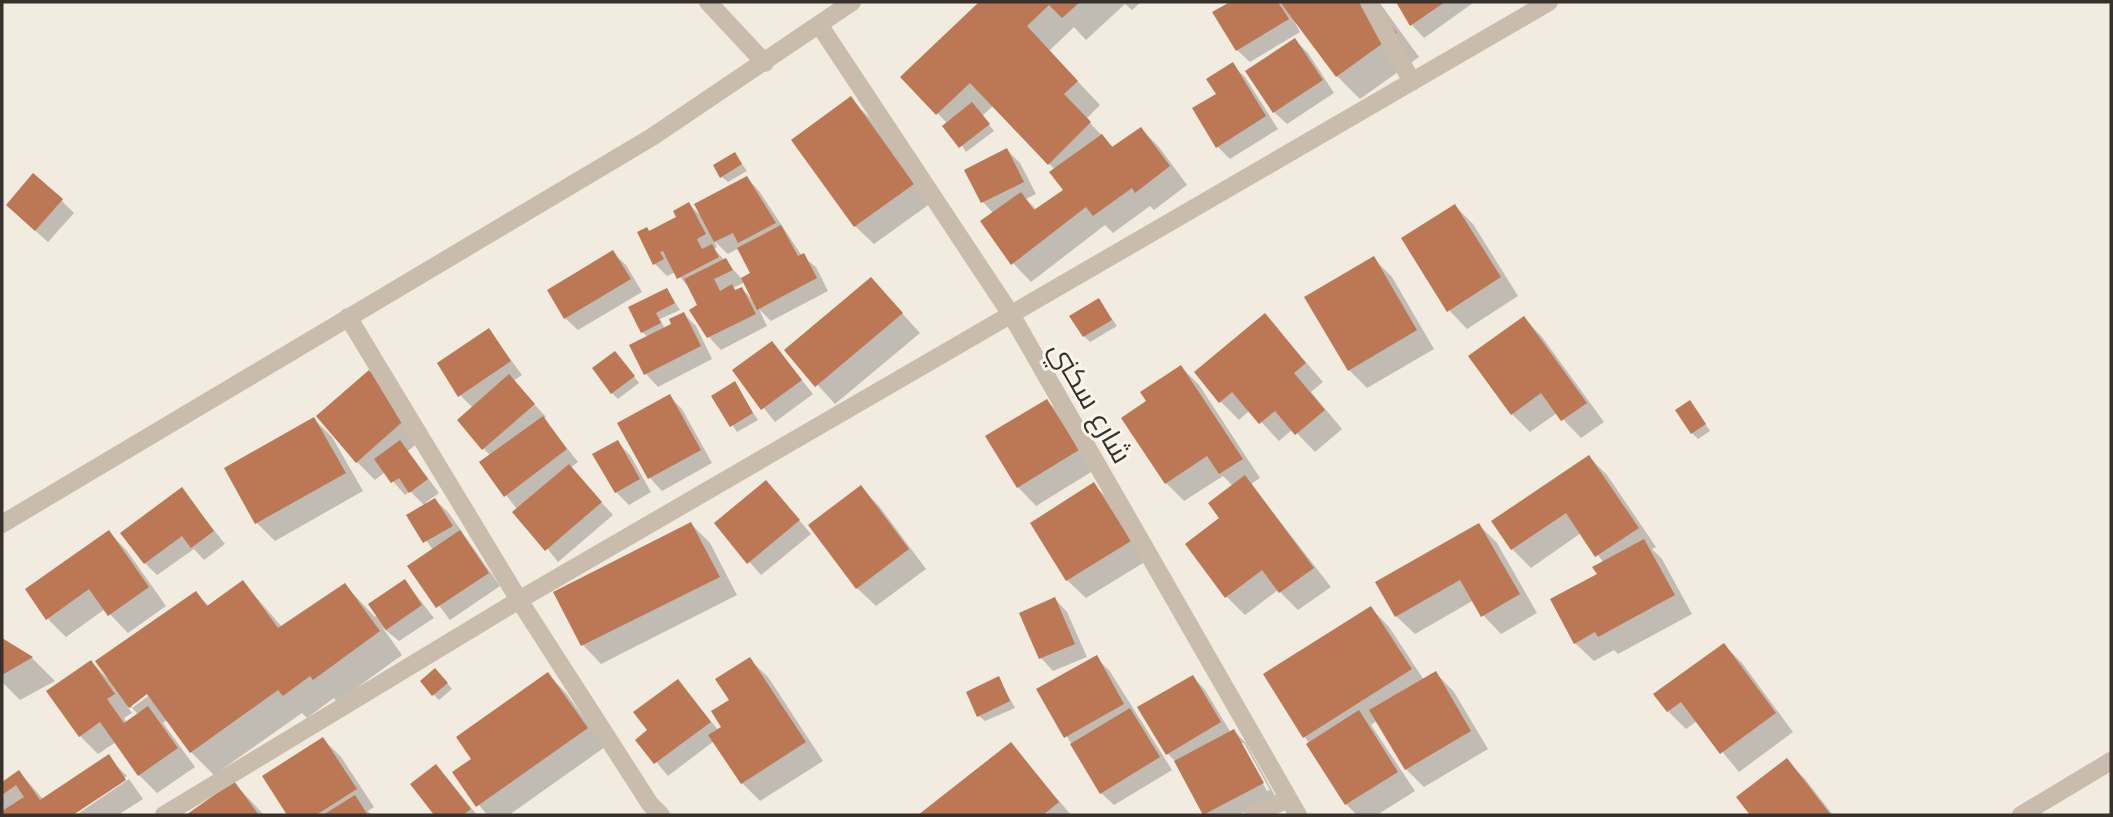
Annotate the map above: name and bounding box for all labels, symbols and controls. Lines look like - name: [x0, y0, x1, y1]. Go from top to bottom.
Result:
- street label: شارع سكني: [1038, 333, 1142, 472]

